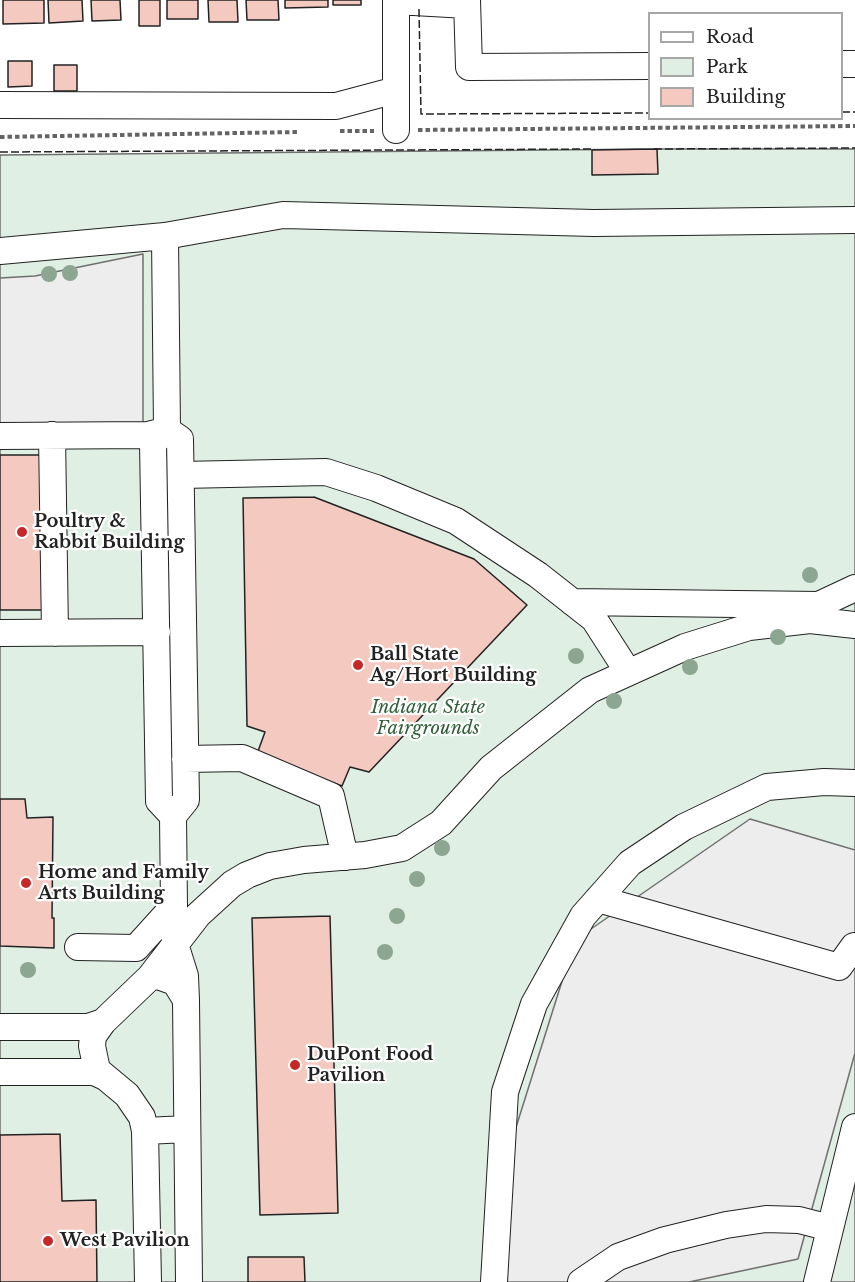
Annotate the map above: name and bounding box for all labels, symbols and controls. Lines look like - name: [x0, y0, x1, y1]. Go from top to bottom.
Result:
- legend: [648, 12, 843, 120]
- text: Road: [706, 26, 754, 48]
- text: Park: [706, 56, 748, 78]
- text: Building: [706, 86, 785, 108]
- place label: Poultry & Rabbit Building: [34, 511, 184, 554]
- marker: Poultry & Rabbit Building: [15, 525, 29, 539]
- place label: Ball State Ag/Hort Building: [370, 644, 536, 686]
- marker: Ball State Ag/Hort Building: [351, 658, 365, 672]
- park label: Indiana State Fairgrounds: [371, 697, 485, 740]
- place label: Home and Family Arts Building: [38, 862, 209, 904]
- marker: Home and Family Arts Building: [19, 876, 33, 890]
- place label: DuPont Food Pavilion: [307, 1044, 433, 1086]
- marker: DuPont Food Pavilion: [288, 1058, 302, 1072]
- place label: West Pavilion: [60, 1230, 190, 1252]
- marker: West Pavilion: [41, 1234, 55, 1248]

